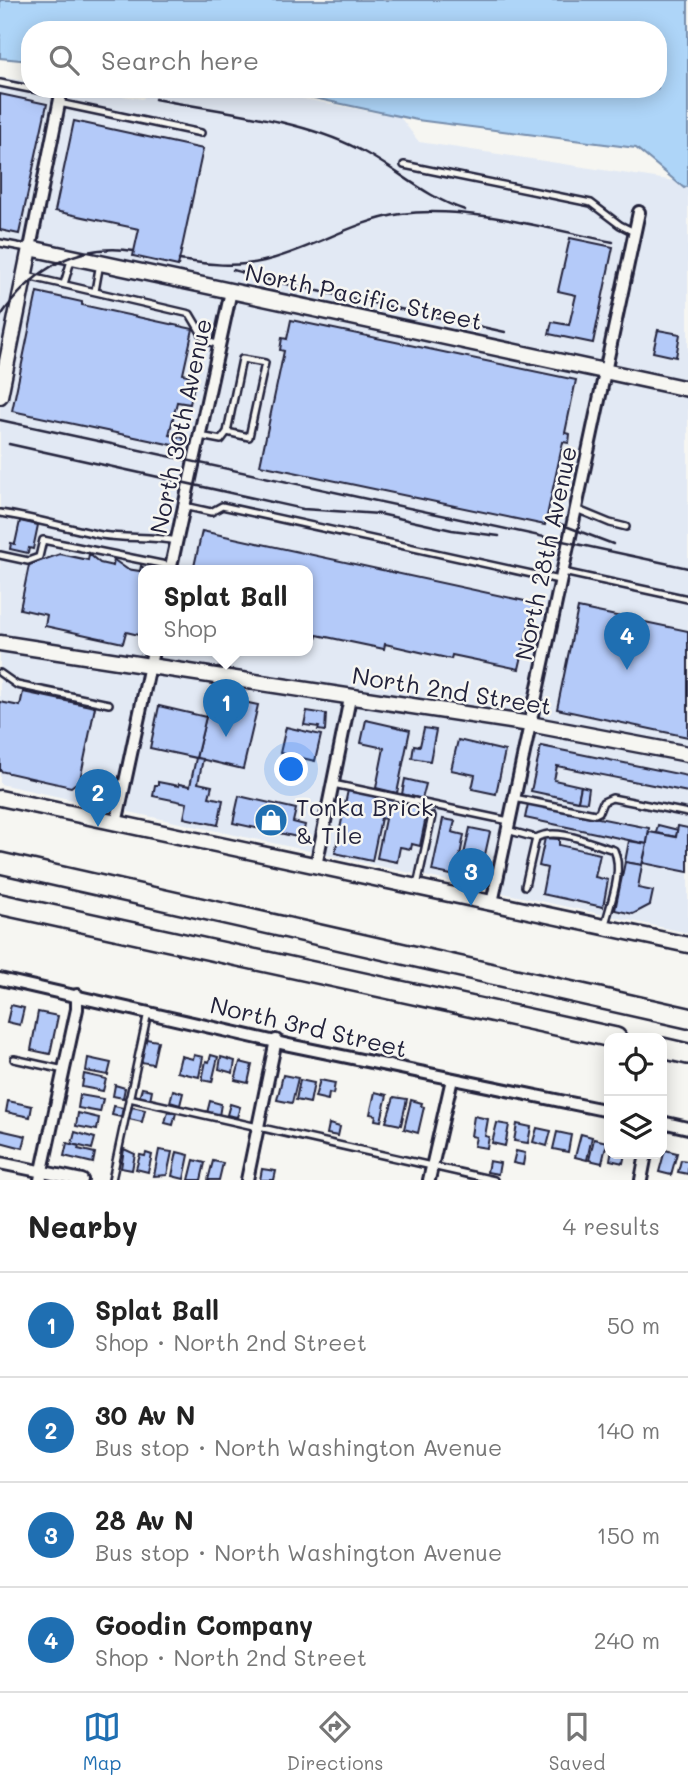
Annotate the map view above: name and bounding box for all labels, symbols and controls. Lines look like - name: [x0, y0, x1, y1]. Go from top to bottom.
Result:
- search box: [21, 21, 667, 98]
- icon: search: [45, 41, 83, 79]
- text: Search here: [101, 43, 259, 77]
- street label: North Pacific Street: [243, 256, 485, 336]
- street label: North 30th Avenue: [142, 315, 218, 537]
- street label: North 28th Avenue: [507, 443, 583, 663]
- popup: [138, 565, 313, 656]
- text: Splat Ball: [163, 579, 288, 613]
- pin: 4: [604, 612, 650, 670]
- text: Shop: [163, 613, 217, 643]
- street label: North 2nd Street: [350, 659, 554, 721]
- pin: 1: [203, 679, 249, 737]
- your location: [274, 752, 308, 786]
- pin: 2: [75, 769, 121, 827]
- place label: Tonka Brick & Tile: [296, 791, 433, 850]
- shop icon: Tonka Brick & Tile: [252, 801, 290, 839]
- pin: 3: [448, 848, 494, 906]
- street label: North 3rd Street: [208, 988, 410, 1064]
- map controls: [604, 1033, 667, 1159]
- button: locate: [604, 1033, 667, 1096]
- button: layers: [604, 1096, 667, 1159]
- text: Nearby: [28, 1206, 138, 1246]
- text: 4 results: [563, 1211, 660, 1241]
- text: Splat Ball: [95, 1293, 219, 1327]
- text: 1: [46, 1310, 56, 1340]
- text: 50 m: [607, 1310, 660, 1340]
- text: Shop · North 2nd Street: [95, 1327, 367, 1357]
- text: 30 Av N: [95, 1398, 195, 1432]
- text: 2: [45, 1415, 57, 1445]
- text: 140 m: [596, 1415, 660, 1445]
- text: Bus stop · North Washington Avenue: [95, 1432, 502, 1462]
- text: 28 Av N: [95, 1503, 194, 1537]
- text: 3: [44, 1520, 58, 1550]
- text: 150 m: [596, 1520, 660, 1550]
- text: Bus stop · North Washington Avenue: [95, 1537, 502, 1567]
- text: Goodin Company: [95, 1608, 313, 1642]
- text: 4: [44, 1625, 58, 1655]
- text: 240 m: [594, 1625, 660, 1655]
- text: Shop · North 2nd Street: [95, 1642, 367, 1672]
- tab: Map: [83, 1708, 121, 1775]
- tab: Directions: [287, 1708, 383, 1775]
- tab: Saved: [549, 1708, 605, 1775]

